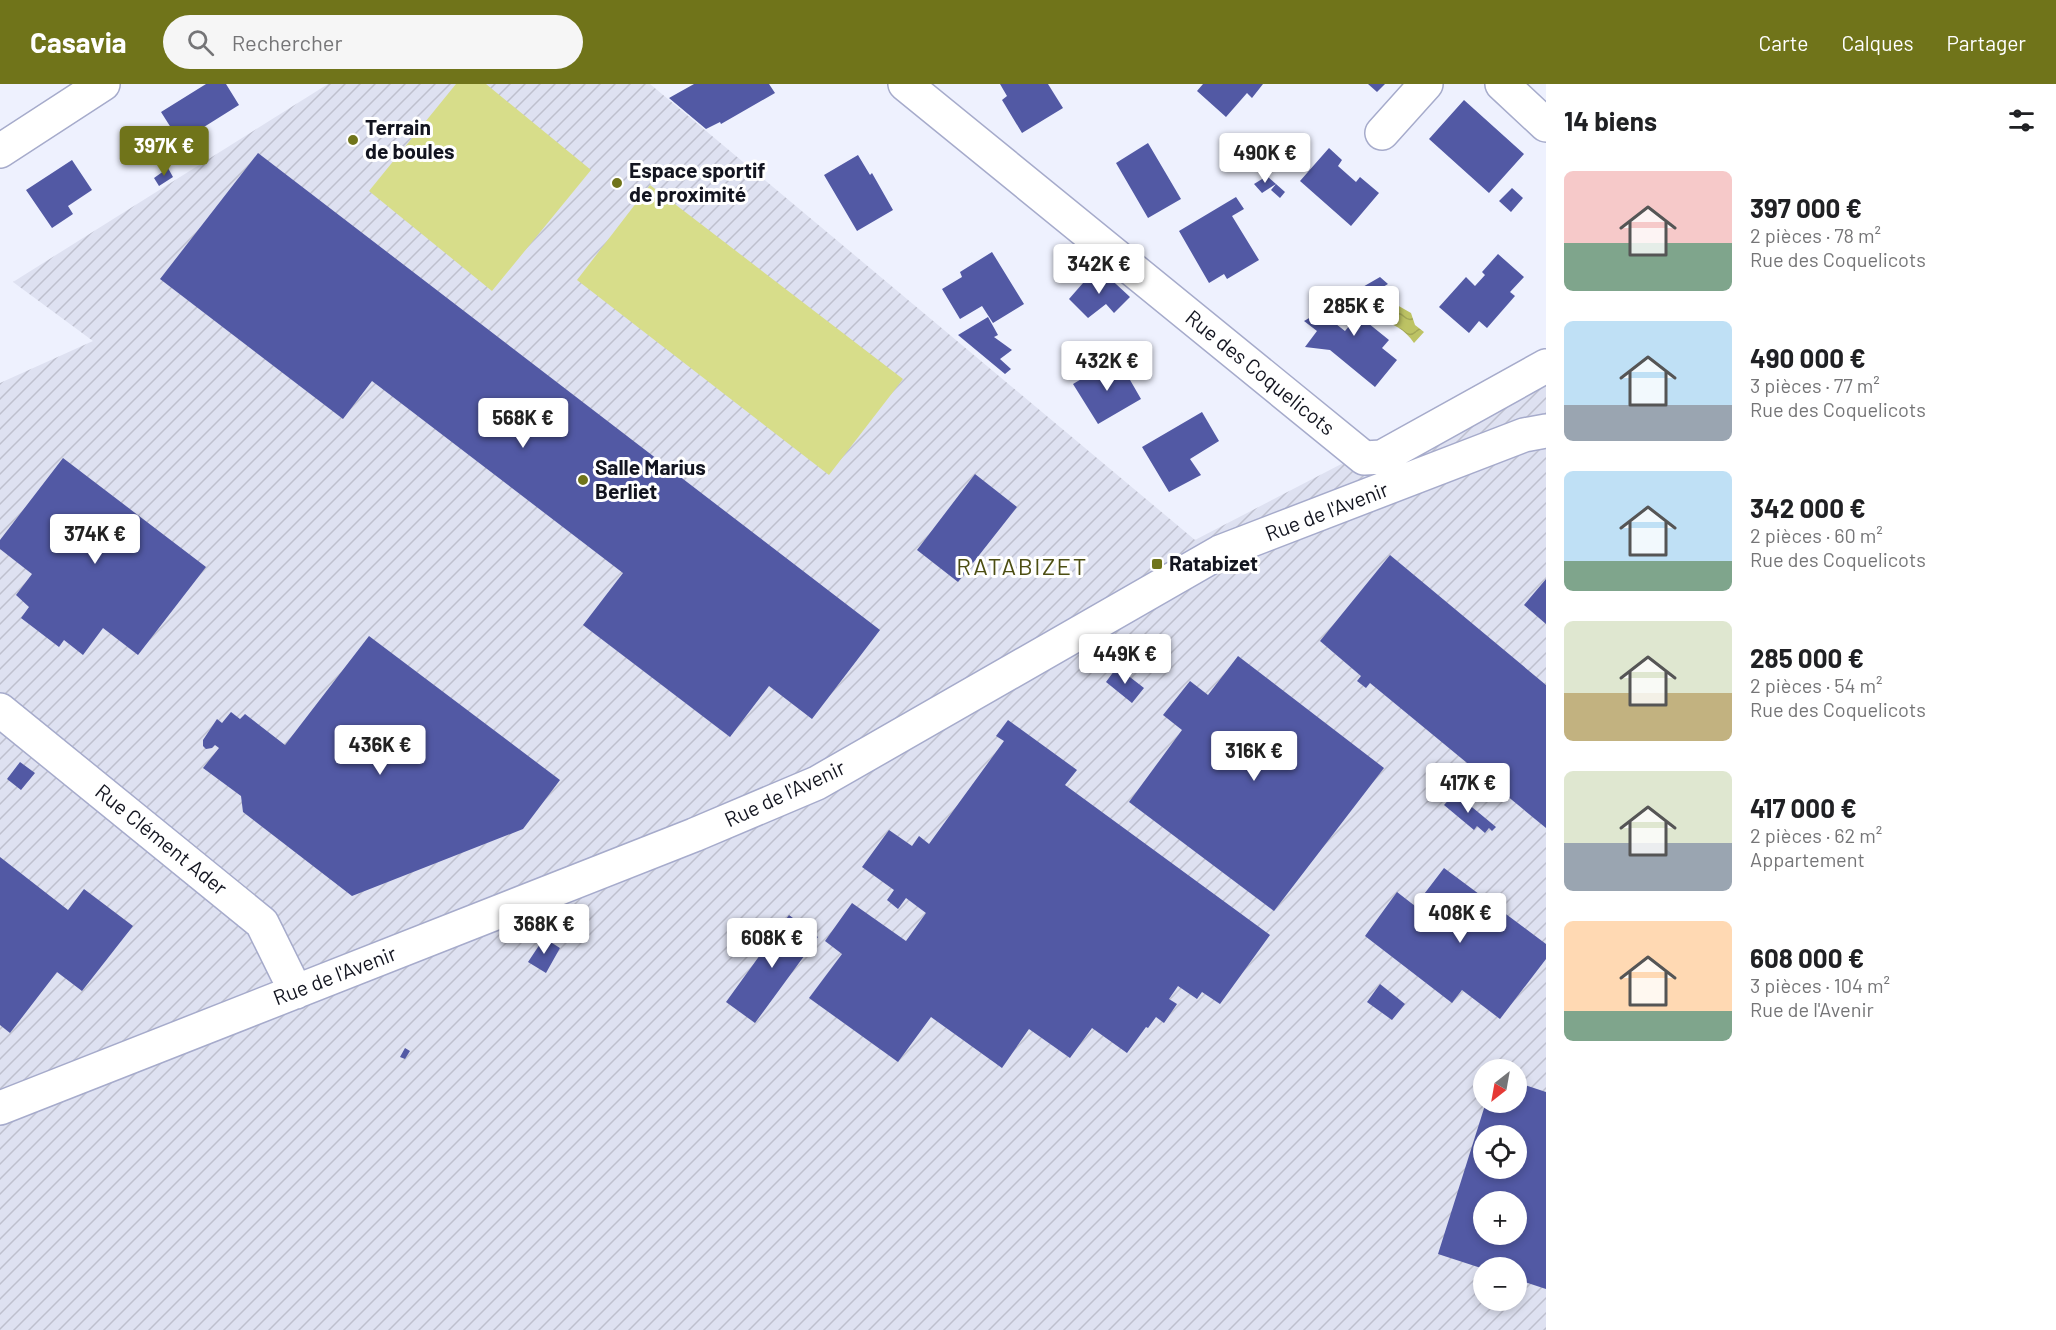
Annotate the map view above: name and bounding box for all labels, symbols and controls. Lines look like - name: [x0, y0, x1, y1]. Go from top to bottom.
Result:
- search box: [163, 15, 583, 69]
- text: Casavia: [30, 25, 127, 59]
- icon: search: [184, 26, 217, 59]
- text: Rechercher: [232, 29, 342, 55]
- text: Carte: [1759, 30, 1808, 55]
- text: Calques: [1841, 30, 1914, 55]
- text: Partager: [1947, 30, 2026, 55]
- icon: filters: [2005, 104, 2038, 137]
- text: 14 biens: [1564, 105, 1657, 136]
- place label: Terrain de boules: [365, 114, 455, 163]
- pin: 397K €: [115, 126, 213, 177]
- text: 397K €: [134, 133, 194, 157]
- marker: Terrain de boules: [346, 133, 360, 147]
- pin: 490K €: [1216, 133, 1314, 184]
- text: 490K €: [1233, 140, 1297, 164]
- place label: Espace sportif de proximité: [629, 157, 765, 206]
- marker: Espace sportif de proximité: [610, 176, 624, 190]
- text: 397 000 €: [1750, 192, 1862, 223]
- icon: home: [1612, 195, 1684, 267]
- text: 2 pièces · 78 m²: [1750, 223, 1881, 247]
- pin: 342K €: [1050, 244, 1148, 295]
- text: Rue des Coquelicots: [1750, 247, 1926, 271]
- text: 342K €: [1067, 251, 1131, 275]
- pin: 285K €: [1305, 286, 1403, 337]
- text: 285K €: [1323, 293, 1385, 317]
- street label: Rue des Coquelicots: [1181, 304, 1341, 440]
- pin: 432K €: [1058, 341, 1156, 392]
- text: 490 000 €: [1750, 342, 1866, 373]
- icon: home: [1612, 345, 1684, 417]
- text: 432K €: [1075, 348, 1139, 372]
- text: 3 pièces · 77 m²: [1750, 373, 1880, 397]
- text: Rue des Coquelicots: [1750, 397, 1926, 421]
- pin: 568K €: [474, 398, 572, 449]
- text: 568K €: [492, 405, 554, 429]
- place label: Salle Marius Berliet: [595, 454, 706, 503]
- marker: Salle Marius Berliet: [576, 473, 590, 487]
- street label: Rue de l'Avenir: [1261, 476, 1392, 546]
- text: 342 000 €: [1750, 492, 1866, 523]
- icon: home: [1612, 495, 1684, 567]
- pin: 374K €: [46, 514, 144, 565]
- text: 374K €: [64, 521, 126, 545]
- text: 2 pièces · 60 m²: [1750, 523, 1883, 547]
- text: Rue des Coquelicots: [1750, 547, 1926, 571]
- place label: Ratabizet: [1169, 550, 1258, 575]
- district label: RATABIZET: [956, 551, 1088, 580]
- marker: Ratabizet: [1150, 557, 1164, 571]
- pin: 449K €: [1076, 634, 1174, 685]
- text: 449K €: [1093, 641, 1157, 665]
- text: 285 000 €: [1750, 642, 1864, 673]
- icon: home: [1612, 645, 1684, 717]
- text: 2 pièces · 54 m²: [1750, 673, 1883, 697]
- text: Rue des Coquelicots: [1750, 697, 1926, 721]
- pin: 436K €: [331, 725, 429, 776]
- pin: 316K €: [1205, 731, 1303, 782]
- text: 436K €: [349, 732, 411, 756]
- text: 316K €: [1225, 738, 1283, 762]
- street label: Rue de l'Avenir: [720, 754, 849, 831]
- pin: 417K €: [1419, 763, 1517, 814]
- text: 417K €: [1440, 770, 1496, 794]
- street label: Rue Clément Ader: [91, 778, 233, 900]
- text: 417 000 €: [1750, 792, 1857, 823]
- icon: home: [1612, 795, 1684, 867]
- text: 2 pièces · 62 m²: [1750, 823, 1882, 847]
- text: Appartement: [1750, 847, 1865, 871]
- pin: 408K €: [1411, 893, 1509, 944]
- text: 408K €: [1428, 900, 1492, 924]
- pin: 368K €: [495, 904, 593, 955]
- text: 368K €: [513, 911, 575, 935]
- pin: 608K €: [723, 918, 821, 969]
- text: 608K €: [741, 925, 803, 949]
- street label: Rue de l'Avenir: [269, 940, 400, 1010]
- text: 608 000 €: [1750, 942, 1864, 973]
- icon: home: [1612, 945, 1684, 1017]
- text: 3 pièces · 104 m²: [1750, 973, 1890, 997]
- text: Rue de l'Avenir: [1750, 997, 1874, 1021]
- north arrow: [1473, 1059, 1527, 1113]
- map controls: [1473, 1059, 1527, 1311]
- button: locate: [1473, 1125, 1527, 1179]
- button: +: [1473, 1191, 1527, 1245]
- button: −: [1473, 1257, 1527, 1311]

